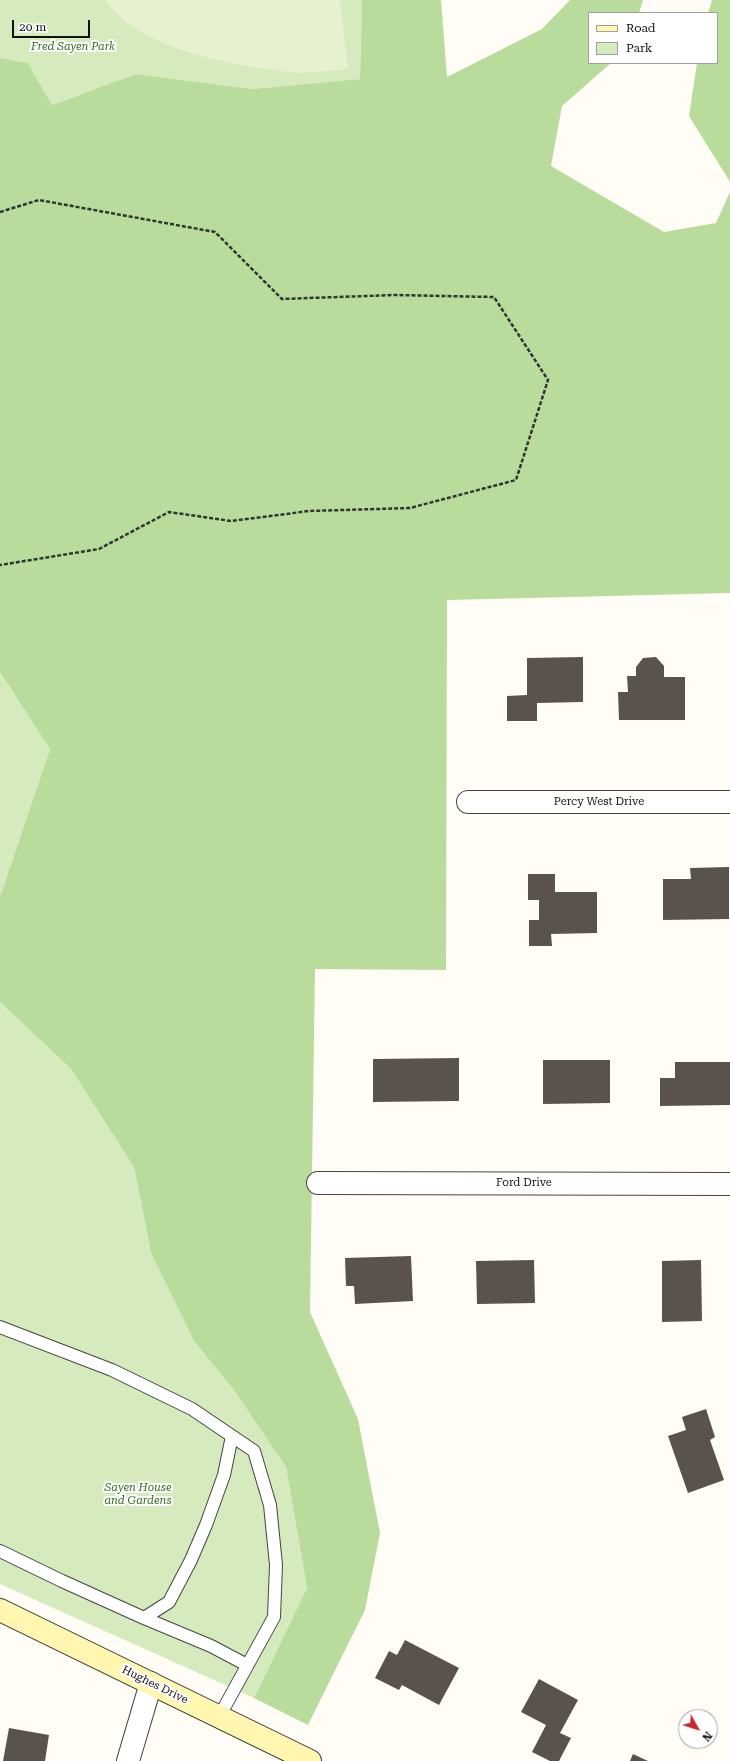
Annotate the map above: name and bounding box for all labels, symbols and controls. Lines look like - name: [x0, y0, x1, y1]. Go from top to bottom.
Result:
- scale bar: [14, 12, 92, 38]
- legend: [588, 12, 718, 64]
- text: 20 m: [19, 20, 46, 34]
- text: Road: [626, 21, 655, 35]
- park label: Fred Sayen Park: [31, 40, 115, 54]
- text: Park: [626, 41, 652, 55]
- street label: Percy West Drive: [554, 795, 644, 809]
- street label: Ford Drive: [496, 1176, 552, 1190]
- park label: Sayen House and Gardens: [104, 1481, 172, 1507]
- street label: Hughes Drive: [120, 1663, 190, 1707]
- north arrow: [678, 1709, 718, 1749]
- text: N: [699, 1729, 715, 1744]

